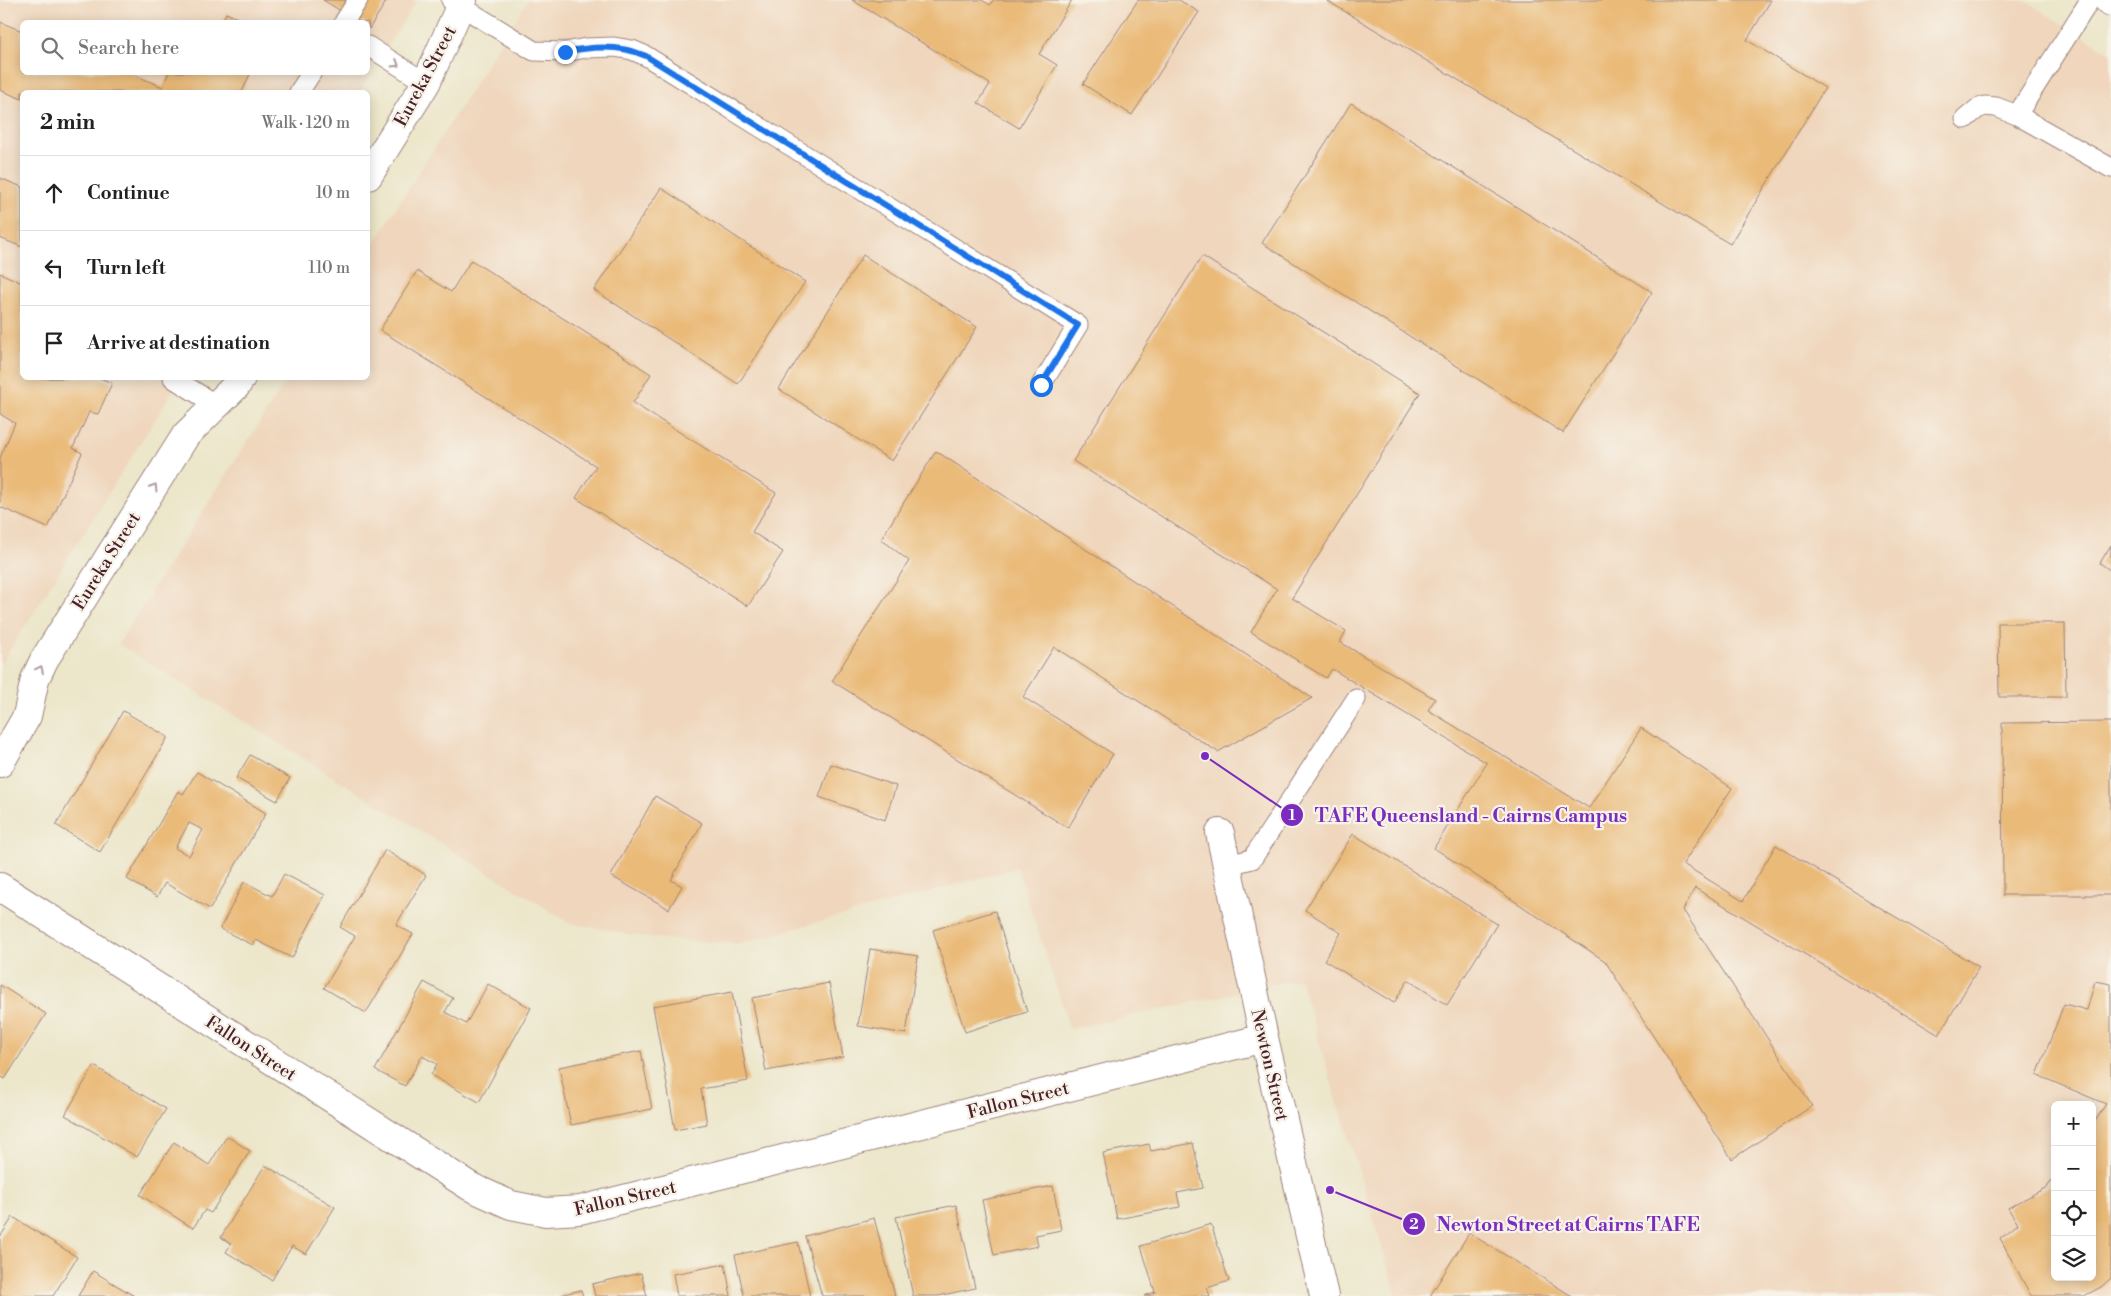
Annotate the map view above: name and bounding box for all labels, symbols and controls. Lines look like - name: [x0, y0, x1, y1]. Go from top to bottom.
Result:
- search box: [20, 20, 370, 75]
- street label: Eureka Street: [389, 21, 462, 131]
- icon: search: [38, 34, 66, 62]
- text: Search here: [78, 36, 179, 60]
- route end: [554, 41, 577, 64]
- one-way arrow: [391, 58, 400, 68]
- text: 2 min: [40, 110, 95, 136]
- text: Walk · 120 m: [262, 113, 350, 133]
- icon: ahead: [40, 179, 68, 207]
- text: Continue: [87, 181, 170, 205]
- text: 10 m: [316, 183, 350, 203]
- icon: left: [40, 254, 68, 282]
- text: Turn left: [87, 256, 166, 280]
- text: 110 m: [308, 258, 350, 278]
- icon: arrive: [40, 329, 68, 357]
- text: Arrive at destination: [87, 331, 270, 355]
- route start: [1030, 374, 1053, 397]
- one-way arrow: [147, 483, 157, 492]
- street label: Eureka Street: [67, 508, 146, 614]
- one-way arrow: [34, 665, 44, 674]
- callout: TAFE Queensland - Cairns Campus: [1280, 798, 1637, 832]
- text: TAFE Queensland - Cairns Campus: [1315, 804, 1627, 828]
- text: 1: [1288, 806, 1296, 825]
- street label: Newton Street: [1245, 1007, 1294, 1124]
- street label: Fallon Street: [201, 1010, 301, 1087]
- street label: Fallon Street: [965, 1077, 1072, 1124]
- map controls: [2051, 1101, 2096, 1281]
- button: +: [2051, 1101, 2096, 1146]
- button: −: [2051, 1146, 2096, 1191]
- street label: Fallon Street: [572, 1175, 679, 1221]
- button: locate: [2051, 1191, 2096, 1236]
- callout: Newton Street at Cairns TAFE: [1402, 1207, 1710, 1241]
- text: Newton Street at Cairns TAFE: [1436, 1213, 1700, 1237]
- text: 2: [1409, 1215, 1419, 1234]
- button: layers: [2051, 1236, 2096, 1281]

